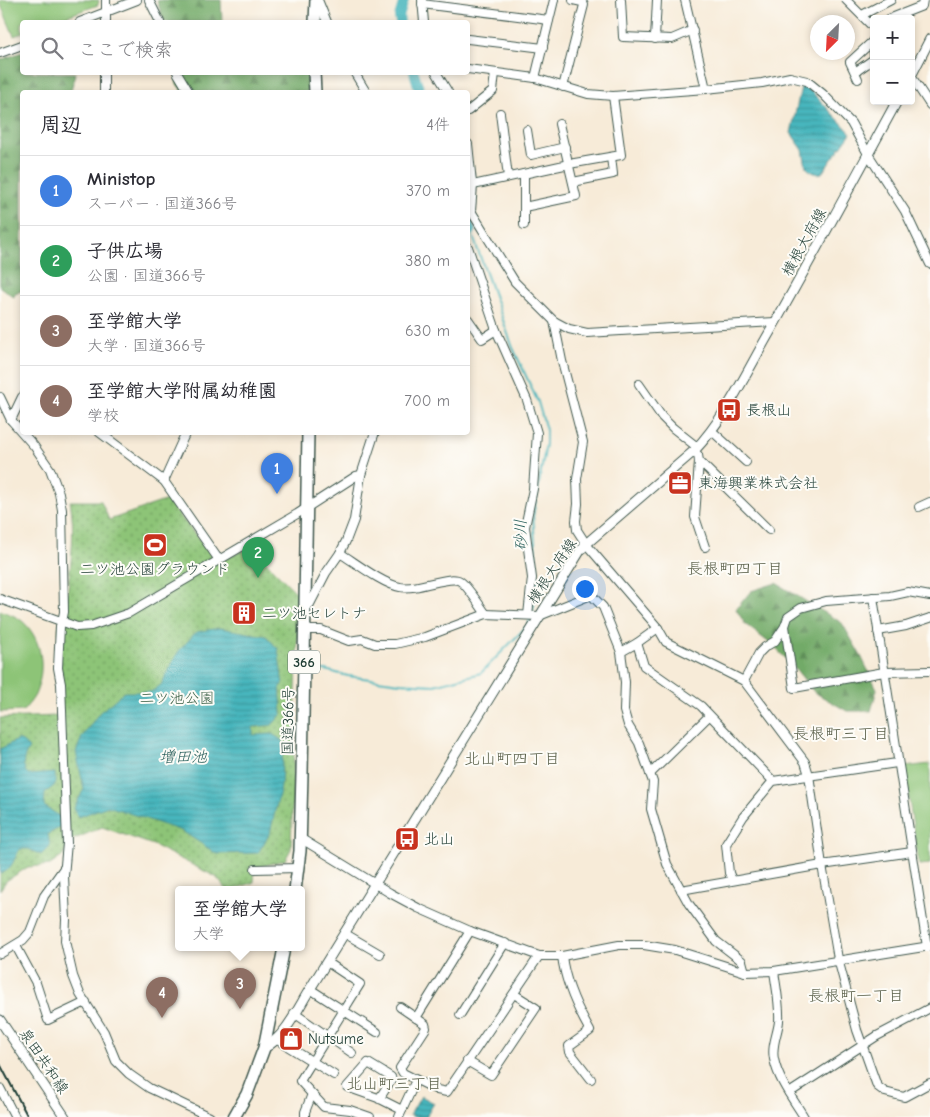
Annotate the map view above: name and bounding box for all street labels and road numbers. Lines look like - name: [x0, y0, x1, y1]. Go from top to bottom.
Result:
- street label: 横根大府線: [778, 205, 830, 279]
- street label: 横根大府線: [524, 535, 580, 607]
- road number: 366: [288, 650, 320, 674]
- street label: 国道366号: [278, 686, 298, 756]
- street label: 泉田共和線: [16, 1025, 72, 1097]

